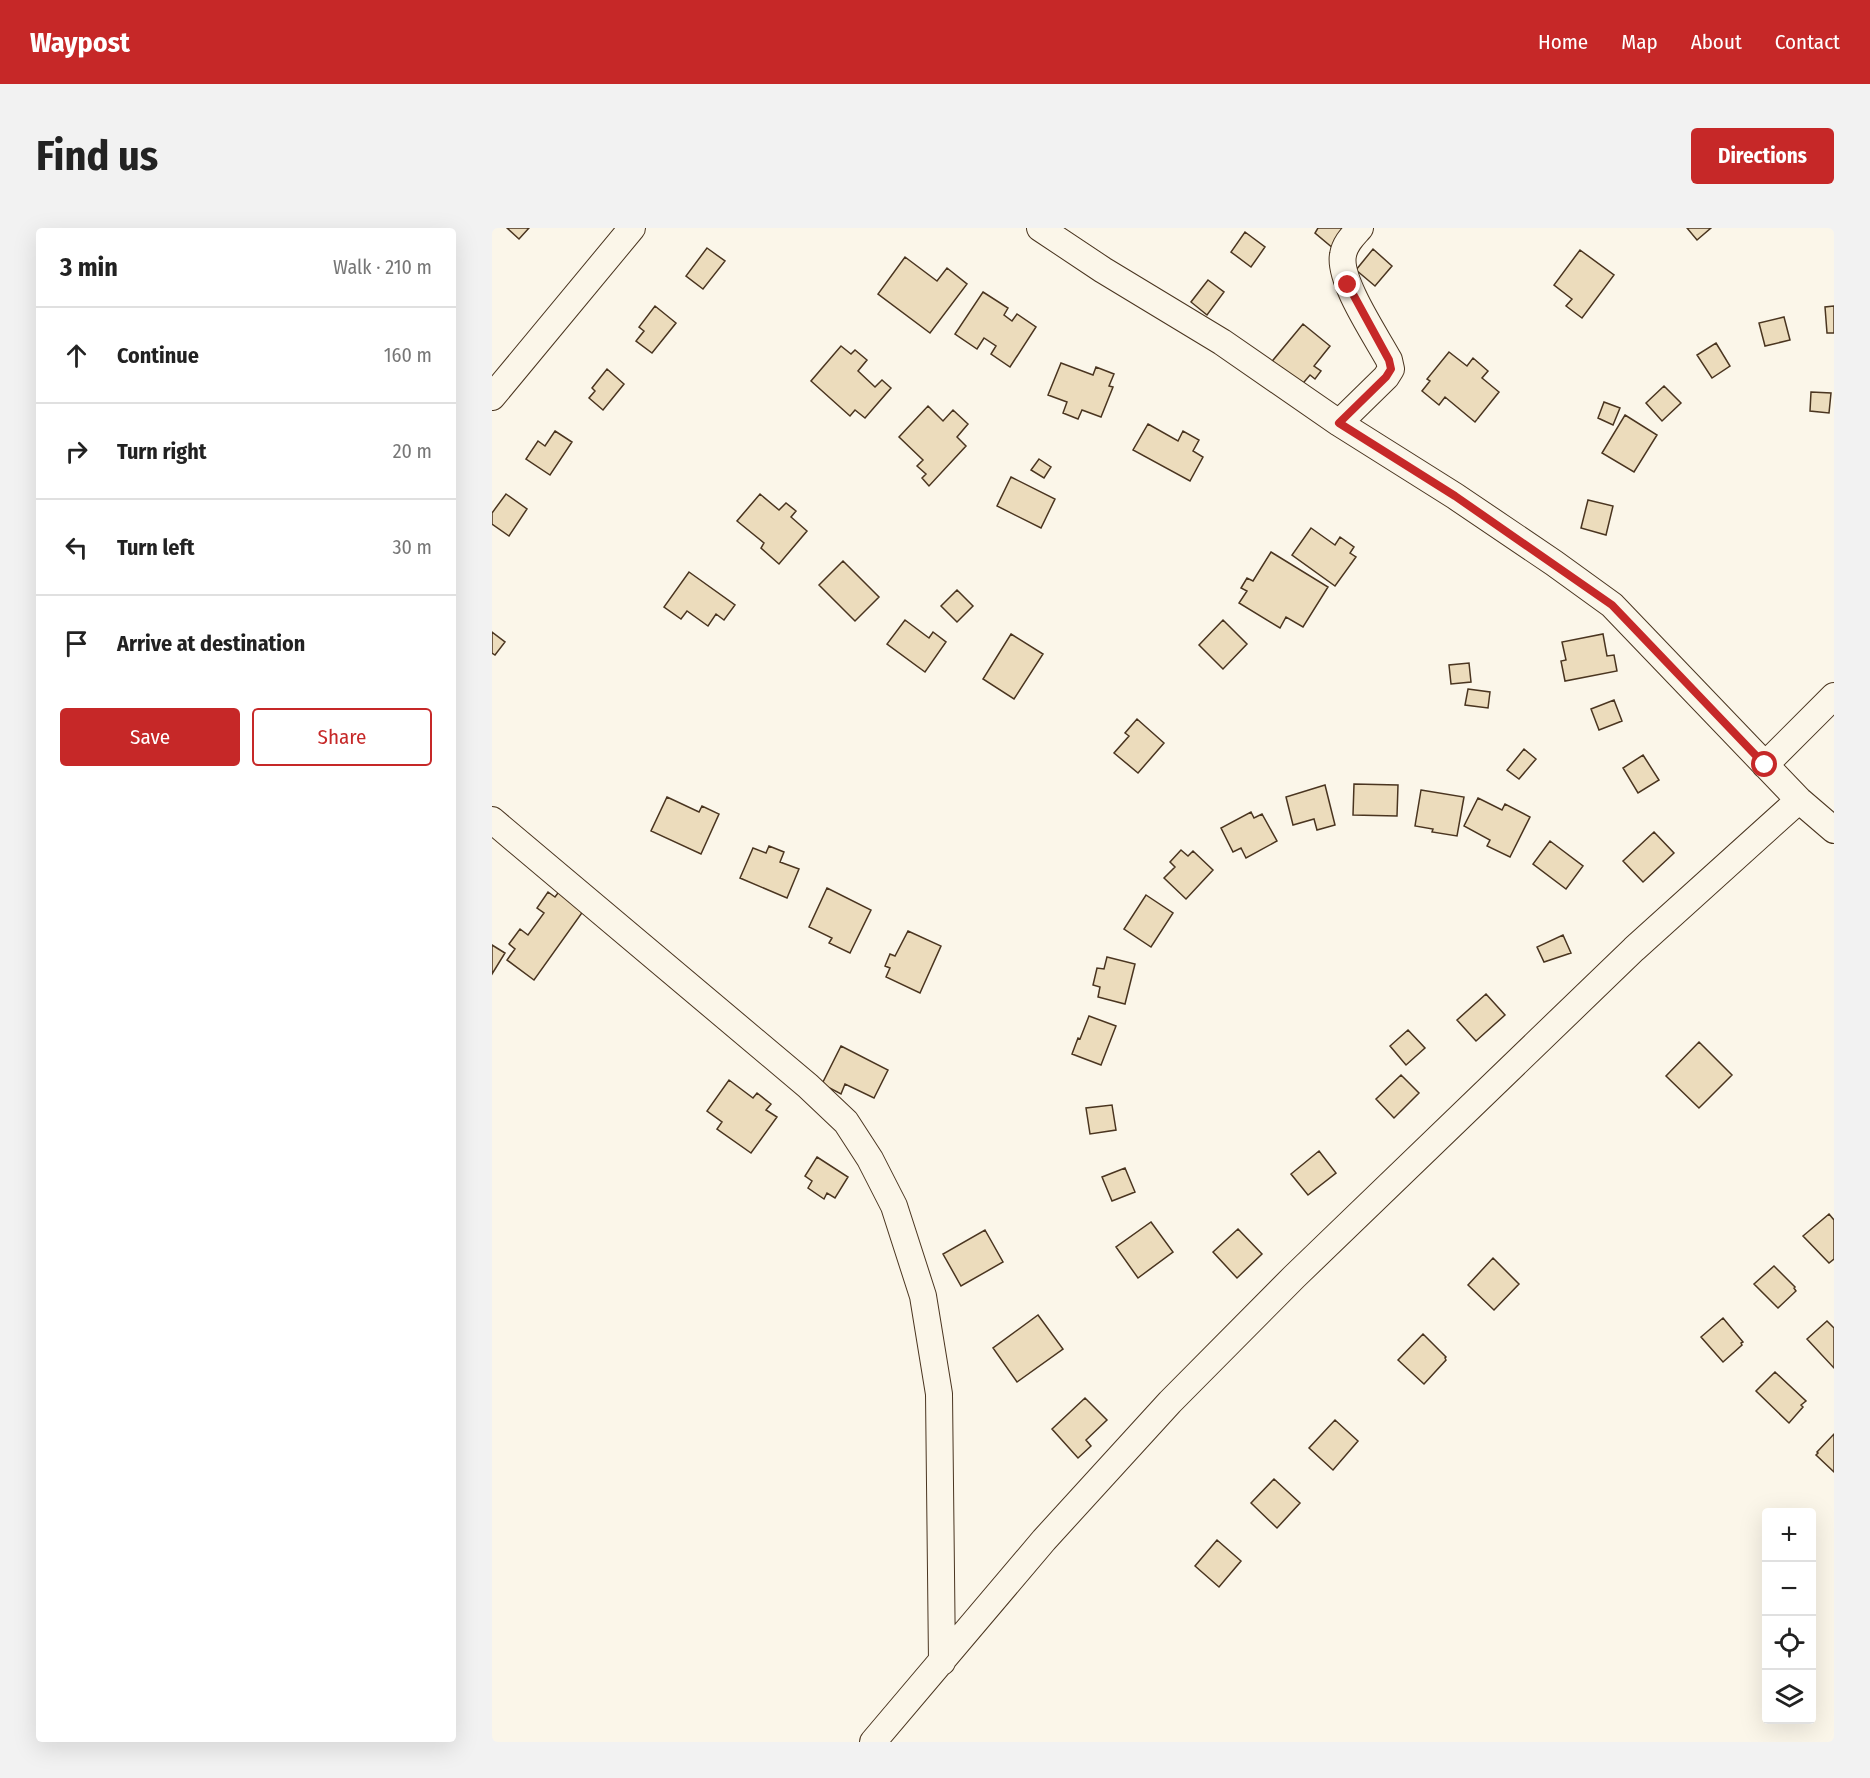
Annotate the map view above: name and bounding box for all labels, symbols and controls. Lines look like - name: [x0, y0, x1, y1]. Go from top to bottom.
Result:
- text: Waypost: [30, 26, 130, 59]
- text: Home: [1538, 29, 1588, 55]
- text: Map: [1621, 29, 1658, 55]
- text: About: [1691, 29, 1742, 55]
- text: Contact: [1775, 29, 1840, 55]
- button: Directions: [1691, 128, 1834, 184]
- text: Find us: [36, 131, 158, 181]
- text: 3 min: [60, 252, 118, 283]
- text: Walk · 210 m: [333, 255, 432, 279]
- route end: [1334, 271, 1360, 297]
- icon: ahead: [60, 339, 93, 372]
- text: Continue: [117, 342, 199, 369]
- text: 160 m: [384, 343, 432, 367]
- icon: right: [60, 435, 93, 468]
- text: Turn right: [117, 438, 206, 465]
- text: 20 m: [393, 439, 432, 463]
- icon: left: [60, 531, 93, 564]
- text: Turn left: [117, 534, 195, 561]
- text: 30 m: [392, 535, 432, 559]
- icon: arrive: [60, 627, 93, 660]
- text: Arrive at destination: [117, 630, 305, 657]
- button: Save: [60, 708, 240, 766]
- button: Share: [252, 708, 432, 766]
- route start: [1751, 751, 1777, 777]
- map controls: [1762, 1508, 1816, 1724]
- button: +: [1762, 1508, 1816, 1562]
- button: −: [1762, 1562, 1816, 1616]
- button: locate: [1762, 1616, 1816, 1670]
- button: layers: [1762, 1670, 1816, 1724]

